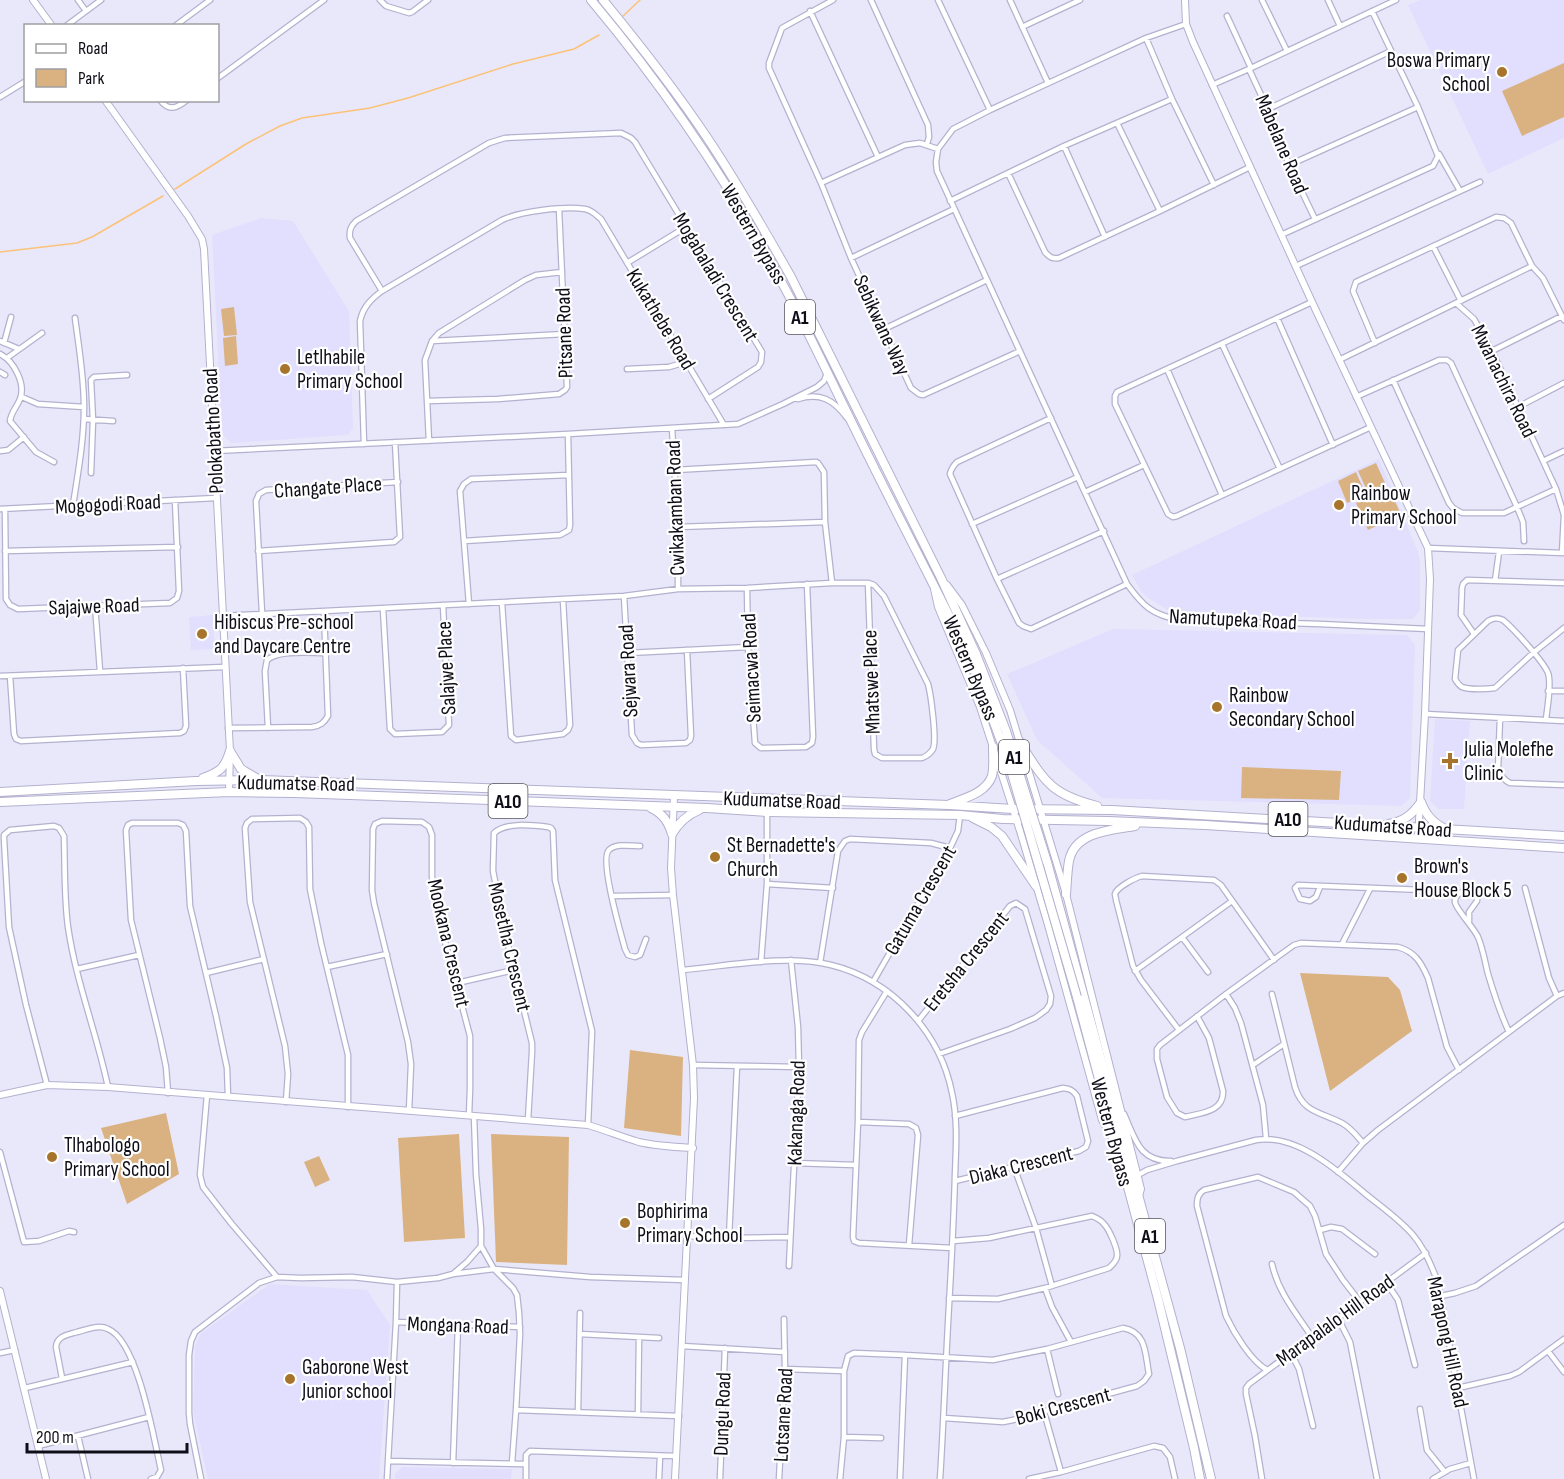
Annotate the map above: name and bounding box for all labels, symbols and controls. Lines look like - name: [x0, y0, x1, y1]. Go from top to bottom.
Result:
- legend: [24, 24, 219, 102]
- text: Road: [78, 38, 108, 59]
- place label: Boswa Primary School: [1387, 48, 1490, 97]
- marker: Boswa Primary School: [1495, 65, 1509, 79]
- text: Park: [78, 68, 104, 89]
- street label: Mabelane Road: [1249, 91, 1314, 198]
- street label: Western Bypass: [715, 180, 792, 289]
- street label: Mogabaladi Crescent: [667, 208, 764, 346]
- street label: Kukathebe Road: [621, 264, 701, 374]
- street label: Sebikwane Way: [847, 271, 916, 379]
- street label: Pitsane Road: [550, 287, 579, 379]
- road number: A1: [785, 300, 815, 334]
- street label: Mwanachira Road: [1465, 321, 1542, 442]
- place label: Letlhabile Primary School: [297, 345, 403, 394]
- marker: Letlhabile Primary School: [278, 362, 292, 376]
- street label: Polokabatho Road: [198, 368, 229, 494]
- street label: Cwikakamban Road: [661, 440, 690, 576]
- street label: Changate Place: [273, 471, 383, 504]
- place label: Rainbow Primary School: [1351, 481, 1457, 530]
- street label: Mogogodi Road: [54, 489, 162, 520]
- marker: Rainbow Primary School: [1332, 498, 1346, 512]
- street label: Sajajwe Road: [48, 592, 140, 621]
- street label: Namutupeka Road: [1169, 604, 1297, 635]
- place label: Hibiscus Pre-school and Daycare Centre: [214, 610, 354, 659]
- street label: Western Bypass: [937, 612, 1004, 724]
- street label: Seimacwa Road: [736, 613, 767, 723]
- street label: Salajwe Place: [432, 620, 461, 716]
- street label: Sejwara Road: [614, 624, 643, 718]
- marker: Hibiscus Pre-school and Daycare Centre: [195, 627, 209, 641]
- street label: Mhatswe Place: [857, 629, 886, 735]
- place label: Rainbow Secondary School: [1229, 683, 1355, 732]
- marker: Rainbow Secondary School: [1210, 700, 1224, 714]
- place label: Julia Molefhe Clinic: [1463, 737, 1554, 786]
- road number: A1: [999, 740, 1029, 774]
- marker: Julia Molefhe Clinic: [1441, 752, 1459, 770]
- street label: Kudumatse Road: [237, 770, 355, 797]
- road number: A10: [488, 784, 528, 818]
- street label: Kudumatse Road: [723, 786, 841, 815]
- road number: A10: [1268, 802, 1308, 836]
- street label: Kudumatse Road: [1333, 810, 1453, 843]
- place label: St Bernadette's Church: [727, 833, 836, 882]
- street label: Gatuma Crescent: [879, 841, 962, 960]
- marker: St Bernadette's Church: [708, 850, 722, 864]
- place label: Brown's House Block 5: [1414, 854, 1512, 903]
- marker: Brown's House Block 5: [1395, 871, 1409, 885]
- street label: Mookana Crescent: [422, 877, 475, 1010]
- street label: Mosetlha Crescent: [482, 880, 537, 1014]
- street label: Eretsha Crescent: [919, 906, 1014, 1016]
- street label: Kakanaga Road: [782, 1060, 811, 1166]
- street label: Western Bypass: [1085, 1075, 1138, 1189]
- place label: Tlhabologo Primary School: [64, 1133, 170, 1182]
- street label: Diaka Crescent: [967, 1141, 1075, 1190]
- marker: Tlhabologo Primary School: [45, 1150, 59, 1164]
- place label: Bophirima Primary School: [637, 1199, 743, 1248]
- marker: Bophirima Primary School: [618, 1216, 632, 1230]
- road number: A1: [1135, 1219, 1165, 1253]
- street label: Marapalalo Hill Road: [1271, 1269, 1399, 1372]
- street label: Marapong Hill Road: [1421, 1274, 1474, 1410]
- street label: Mongana Road: [407, 1311, 509, 1340]
- place label: Gaborone West Junior school: [301, 1355, 409, 1404]
- street label: Lotsane Road: [769, 1368, 798, 1463]
- marker: Gaborone West Junior school: [283, 1372, 297, 1386]
- street label: Dungu Road: [709, 1372, 736, 1456]
- street label: Boki Crescent: [1013, 1382, 1113, 1431]
- scale bar: [27, 1416, 188, 1454]
- text: 200 m: [36, 1427, 74, 1448]

